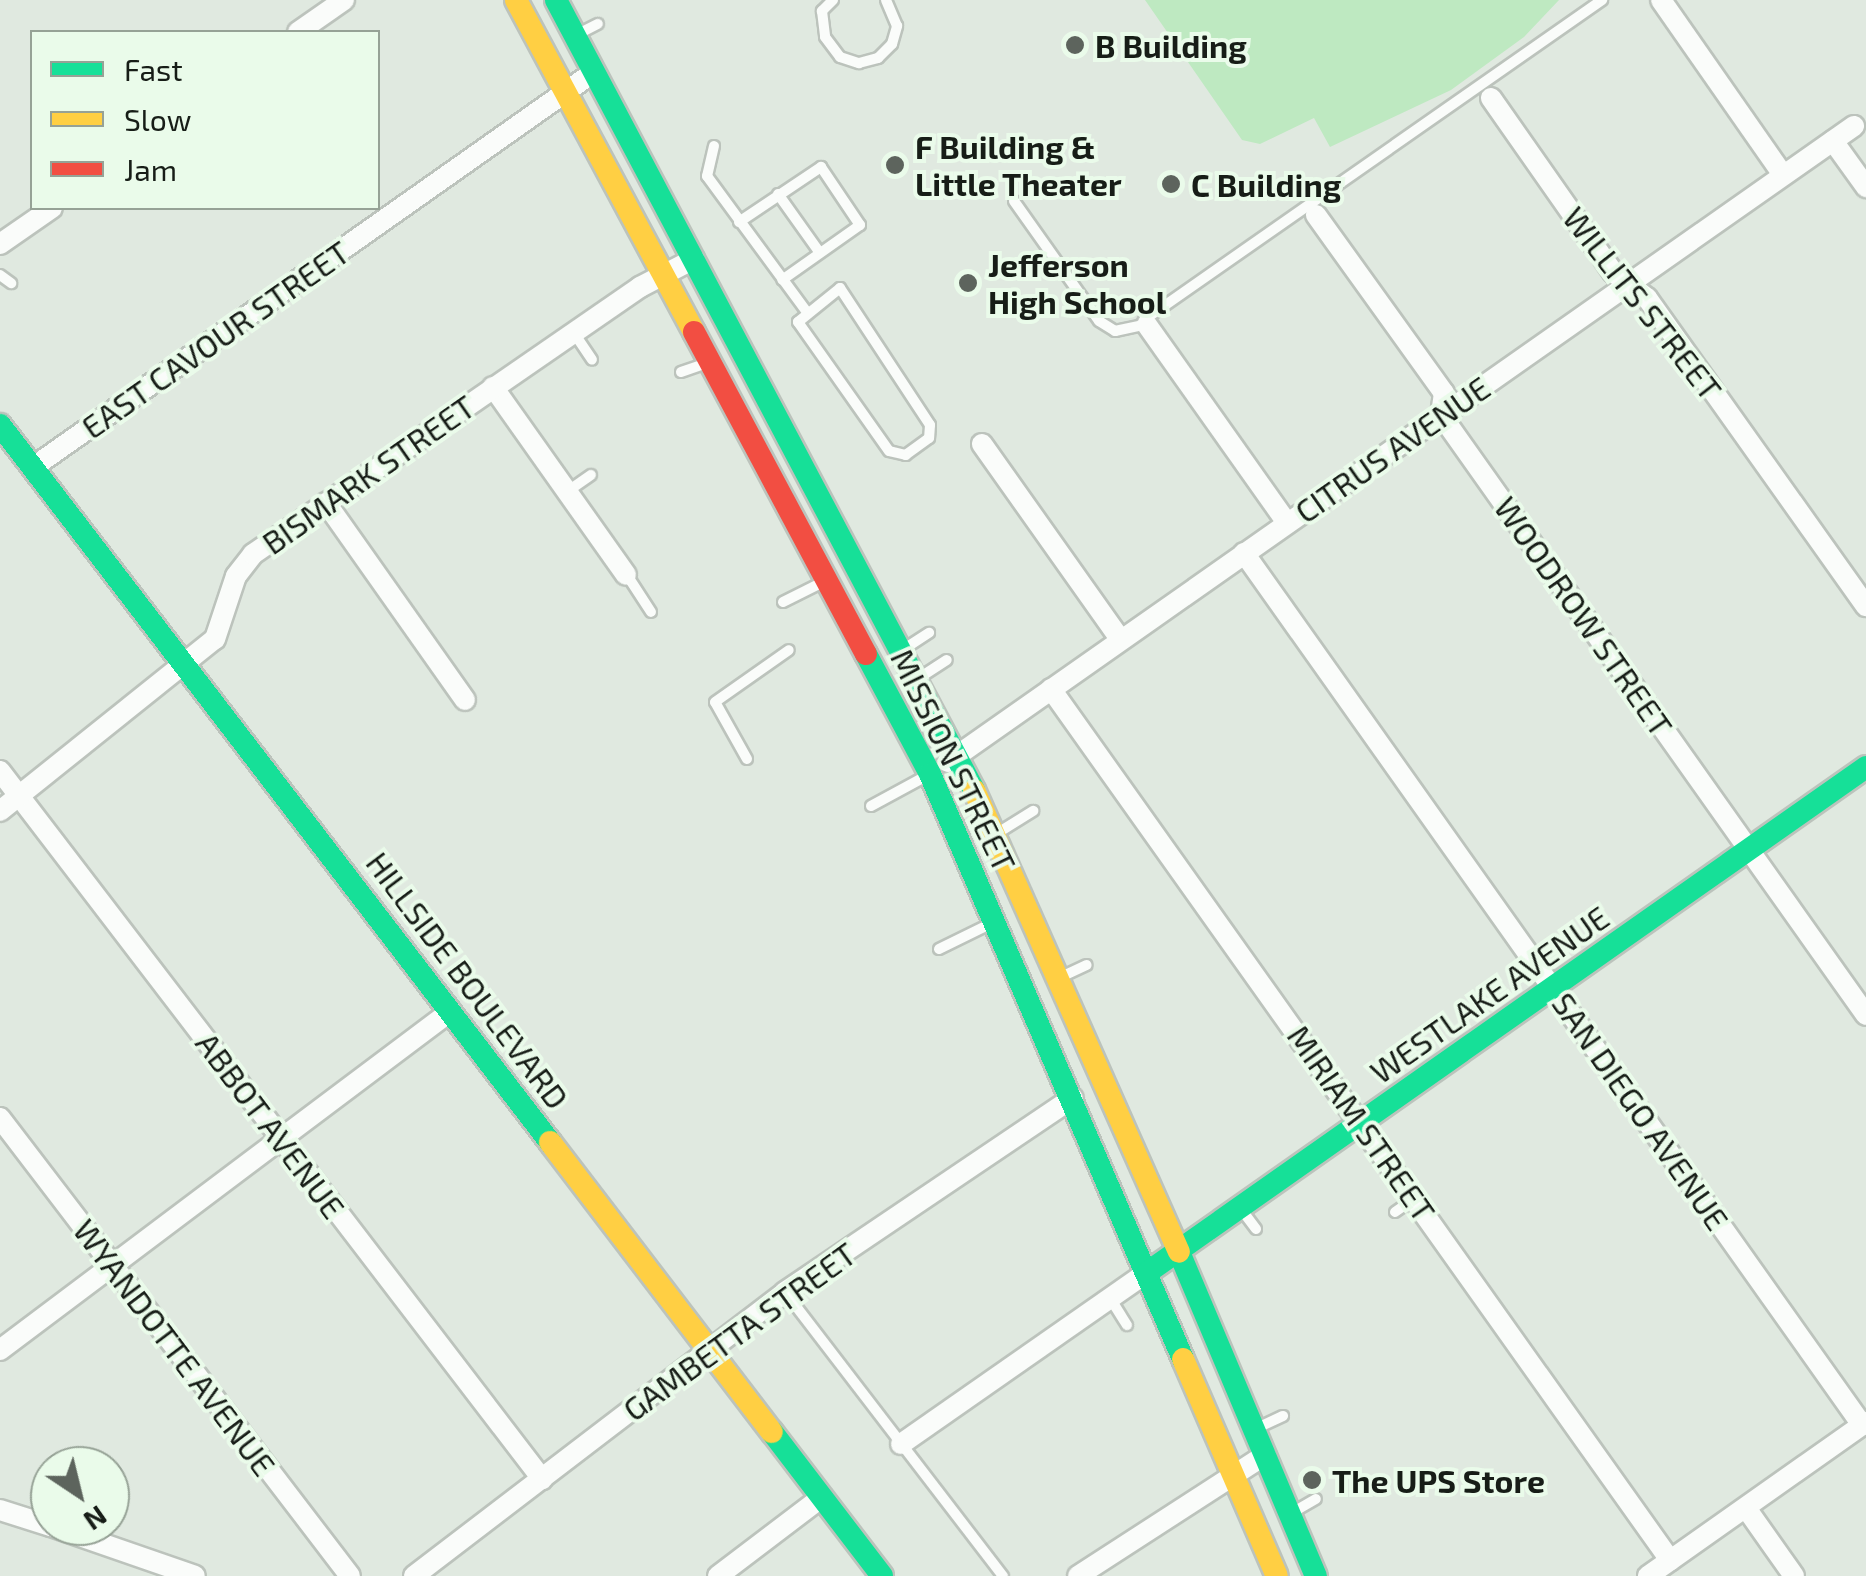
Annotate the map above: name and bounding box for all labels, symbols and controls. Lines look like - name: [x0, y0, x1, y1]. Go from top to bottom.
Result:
- place label: B Building: [1095, 26, 1247, 64]
- legend: [30, 30, 380, 210]
- marker: B Building: [1064, 34, 1086, 56]
- text: Fast: [124, 51, 183, 87]
- text: Slow: [124, 101, 191, 137]
- place label: F Building & Little Theater: [915, 128, 1122, 203]
- text: Jam: [124, 151, 177, 187]
- marker: F Building & Little Theater: [884, 154, 906, 176]
- place label: C Building: [1191, 165, 1341, 203]
- marker: C Building: [1160, 173, 1182, 195]
- street label: WILLITS STREET: [1556, 199, 1730, 407]
- street label: EAST CAVOUR STREET: [74, 232, 356, 446]
- place label: Jefferson High School: [988, 246, 1166, 321]
- marker: Jefferson High School: [957, 272, 979, 294]
- street label: CITRUS AVENUE: [1287, 367, 1497, 531]
- street label: BISMARK STREET: [254, 386, 482, 562]
- street label: WOODROW STREET: [1487, 489, 1681, 743]
- street label: MISSION STREET: [884, 643, 1024, 877]
- street label: HILLSIDE BOULEVARD: [359, 844, 577, 1116]
- street label: WESTLAKE AVENUE: [1362, 897, 1616, 1091]
- street label: SAN DIEGO AVENUE: [1545, 985, 1737, 1237]
- street label: MIRIAM STREET: [1280, 1018, 1444, 1228]
- street label: ABBOT AVENUE: [188, 1024, 354, 1226]
- street label: WYANDOTTE AVENUE: [66, 1211, 284, 1483]
- street label: GAMBETTA STREET: [615, 1233, 863, 1429]
- north arrow: [30, 1446, 130, 1546]
- place label: The UPS Store: [1332, 1461, 1545, 1499]
- marker: The UPS Store: [1301, 1469, 1323, 1491]
- text: N: [78, 1499, 114, 1539]

